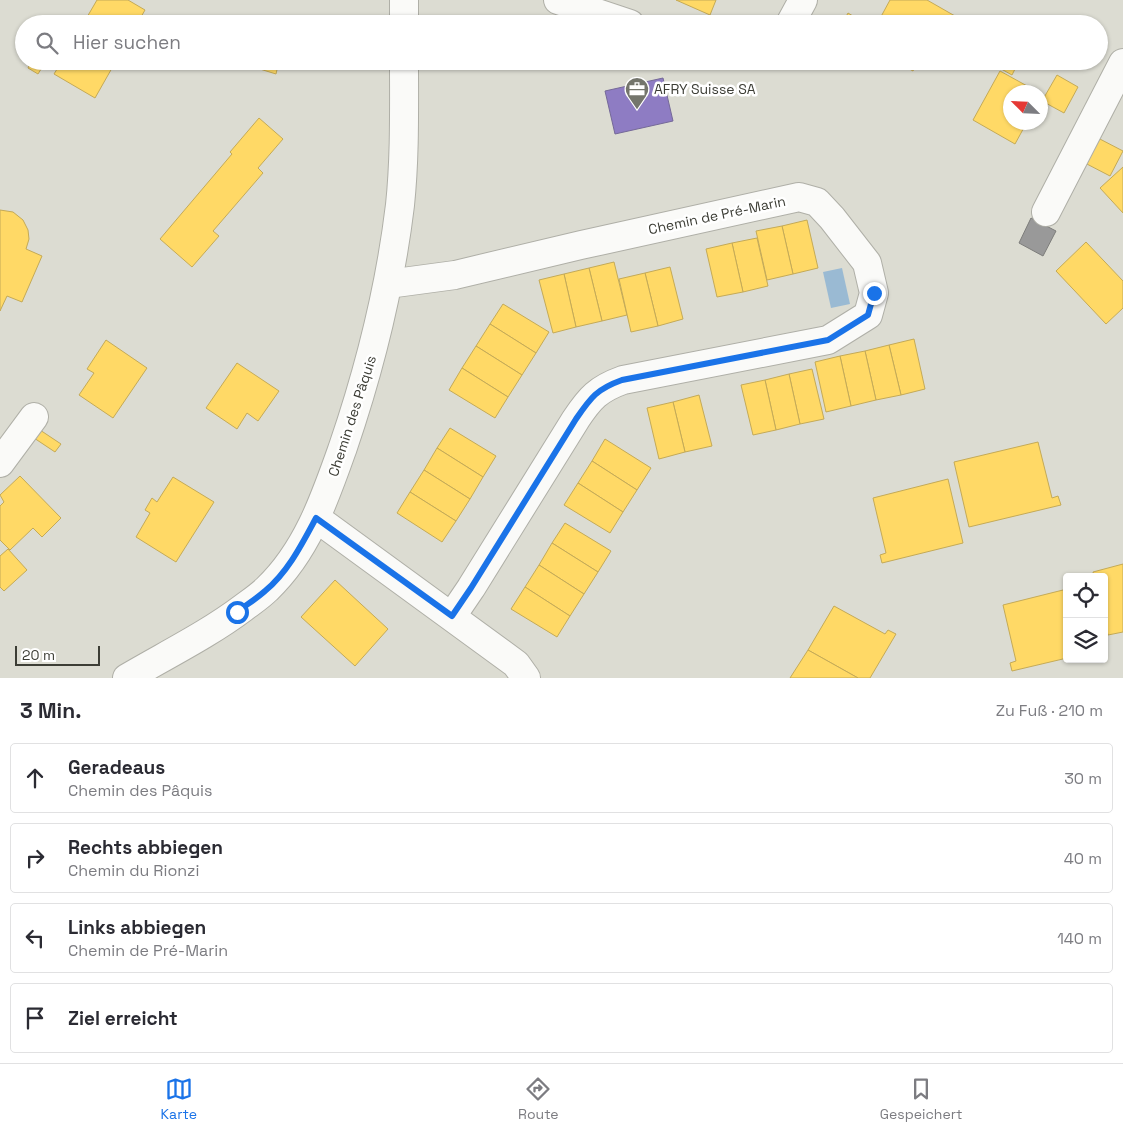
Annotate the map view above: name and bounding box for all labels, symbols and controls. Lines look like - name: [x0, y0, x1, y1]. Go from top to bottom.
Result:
- search box: [15, 15, 1108, 70]
- icon: search: [33, 29, 61, 57]
- text: Hier suchen: [73, 30, 181, 55]
- office icon: AFRY Suisse SA: [624, 76, 650, 110]
- place label: AFRY Suisse SA: [654, 80, 756, 98]
- north arrow: [1003, 85, 1048, 130]
- street label: Chemin de Pré-Marin: [647, 192, 787, 238]
- route end: [863, 282, 886, 305]
- street label: Chemin des Pâquis: [324, 353, 380, 479]
- map controls: [1063, 573, 1108, 663]
- button: locate: [1063, 573, 1108, 618]
- route start: [226, 601, 249, 624]
- button: layers: [1063, 618, 1108, 663]
- scale bar: [15, 643, 100, 666]
- text: 20 m: [22, 646, 55, 664]
- text: 3 Min.: [20, 697, 81, 724]
- text: Zu Fuß · 210 m: [996, 700, 1103, 721]
- text: Geradeaus: [68, 755, 165, 780]
- icon: ahead: [21, 764, 49, 792]
- text: 30 m: [1064, 768, 1102, 789]
- text: Chemin des Pâquis: [68, 780, 212, 801]
- text: Rechts abbiegen: [68, 835, 223, 860]
- icon: right: [21, 844, 49, 872]
- text: 40 m: [1064, 848, 1102, 869]
- text: Chemin du Rionzi: [68, 860, 199, 881]
- text: Links abbiegen: [68, 915, 206, 940]
- icon: left: [21, 924, 49, 952]
- text: 140 m: [1057, 928, 1102, 949]
- text: Chemin de Pré-Marin: [68, 940, 228, 961]
- icon: arrive: [21, 1004, 49, 1032]
- text: Ziel erreicht: [68, 1006, 178, 1031]
- tab: Karte: [161, 1075, 197, 1123]
- tab: Route: [518, 1075, 559, 1123]
- tab: Gespeichert: [880, 1075, 962, 1123]

